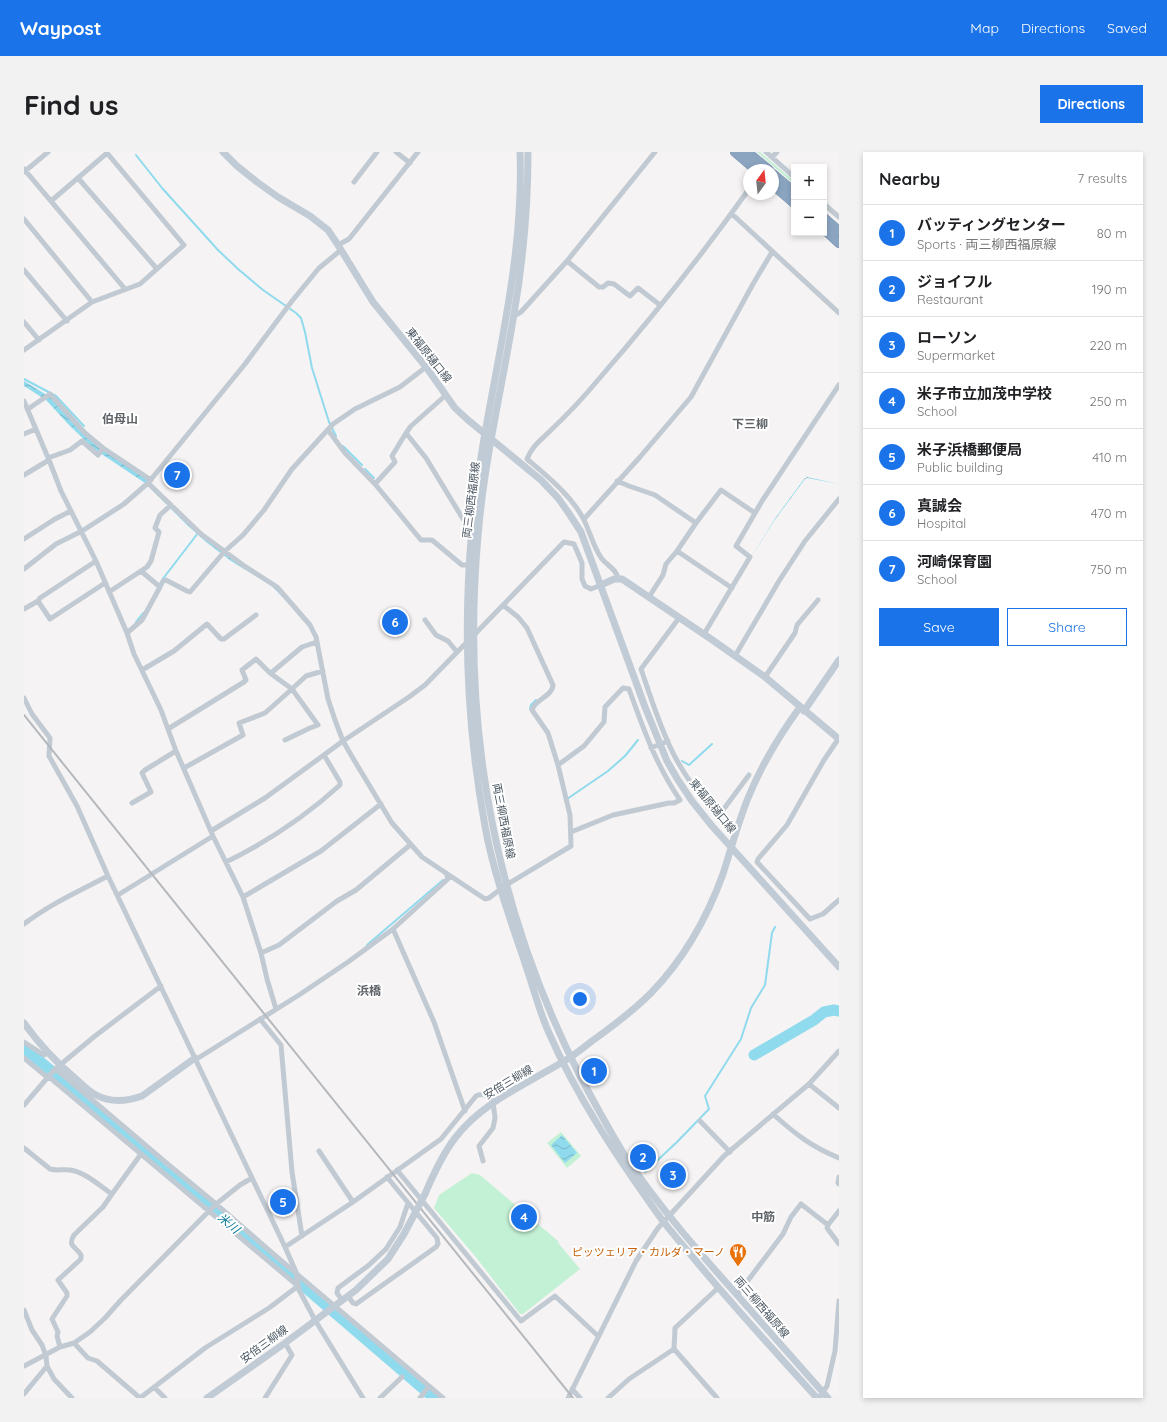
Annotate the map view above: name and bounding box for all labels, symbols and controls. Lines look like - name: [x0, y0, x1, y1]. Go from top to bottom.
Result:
- text: Waypost: [20, 16, 102, 40]
- text: Map: [970, 19, 999, 37]
- text: Directions: [1021, 19, 1085, 37]
- text: Saved: [1107, 19, 1147, 37]
- button: Directions: [1040, 85, 1143, 123]
- text: Find us: [24, 87, 118, 122]
- north arrow: [743, 164, 779, 200]
- map controls: [791, 164, 827, 236]
- button: +: [791, 164, 827, 200]
- text: Nearby: [879, 168, 940, 189]
- text: 7 results: [1078, 170, 1127, 186]
- button: −: [791, 200, 827, 236]
- text: バッティングセンター: [917, 215, 1066, 234]
- text: 1: [889, 225, 895, 241]
- text: 80 m: [1097, 225, 1127, 241]
- text: Sports · 両三柳西福原線: [917, 236, 1056, 252]
- text: ジョイフル: [917, 272, 992, 291]
- text: 2: [888, 281, 896, 297]
- text: 190 m: [1092, 281, 1127, 297]
- text: Restaurant: [917, 291, 983, 307]
- street label: 東福原樋口線: [403, 325, 455, 385]
- text: ローソン: [917, 328, 977, 347]
- text: 3: [889, 337, 895, 353]
- text: 220 m: [1089, 337, 1127, 353]
- text: Supermarket: [917, 347, 995, 363]
- text: 米子市立加茂中学校: [917, 384, 1052, 403]
- text: 4: [888, 393, 896, 409]
- text: 250 m: [1090, 393, 1127, 409]
- text: School: [917, 403, 957, 419]
- district label: 伯母山: [102, 411, 138, 426]
- district label: 下三柳: [732, 416, 768, 431]
- text: 米子浜橋郵便局: [917, 440, 1022, 459]
- text: 5: [888, 449, 896, 465]
- text: 410 m: [1092, 449, 1127, 465]
- text: Public building: [917, 459, 1003, 475]
- pin: 7: [164, 460, 190, 490]
- street label: 両三柳西福原線: [459, 461, 483, 539]
- text: 真誠会: [917, 496, 962, 515]
- text: 6: [888, 505, 896, 521]
- text: 470 m: [1091, 505, 1127, 521]
- text: Hospital: [917, 515, 966, 531]
- text: 河崎保育園: [917, 552, 992, 571]
- text: 7: [888, 561, 896, 577]
- text: 750 m: [1090, 561, 1127, 577]
- text: School: [917, 571, 957, 587]
- pin: 6: [382, 607, 408, 637]
- button: Save: [879, 608, 999, 646]
- button: Share: [1007, 608, 1127, 646]
- street label: 東福原樋口線: [687, 776, 739, 836]
- street label: 両三柳西福原線: [490, 782, 518, 860]
- district label: 浜橋: [357, 983, 382, 998]
- your location: [570, 989, 590, 1009]
- pin: 1: [581, 1056, 607, 1086]
- street label: 安倍三柳線: [481, 1062, 535, 1102]
- pin: 2: [630, 1142, 656, 1172]
- pin: 3: [660, 1160, 686, 1190]
- pin: 5: [270, 1187, 296, 1217]
- pin: 4: [511, 1202, 537, 1232]
- district label: 中筋: [751, 1209, 775, 1224]
- water label: 米川: [215, 1210, 245, 1238]
- restaurant icon: ピッツェリア・カルダ・マーノ: [728, 1242, 748, 1267]
- place label: ピッツェリア・カルダ・マーノ: [572, 1245, 725, 1259]
- street label: 両三柳西福原線: [731, 1273, 793, 1341]
- street label: 安倍三柳線: [238, 1322, 290, 1366]

